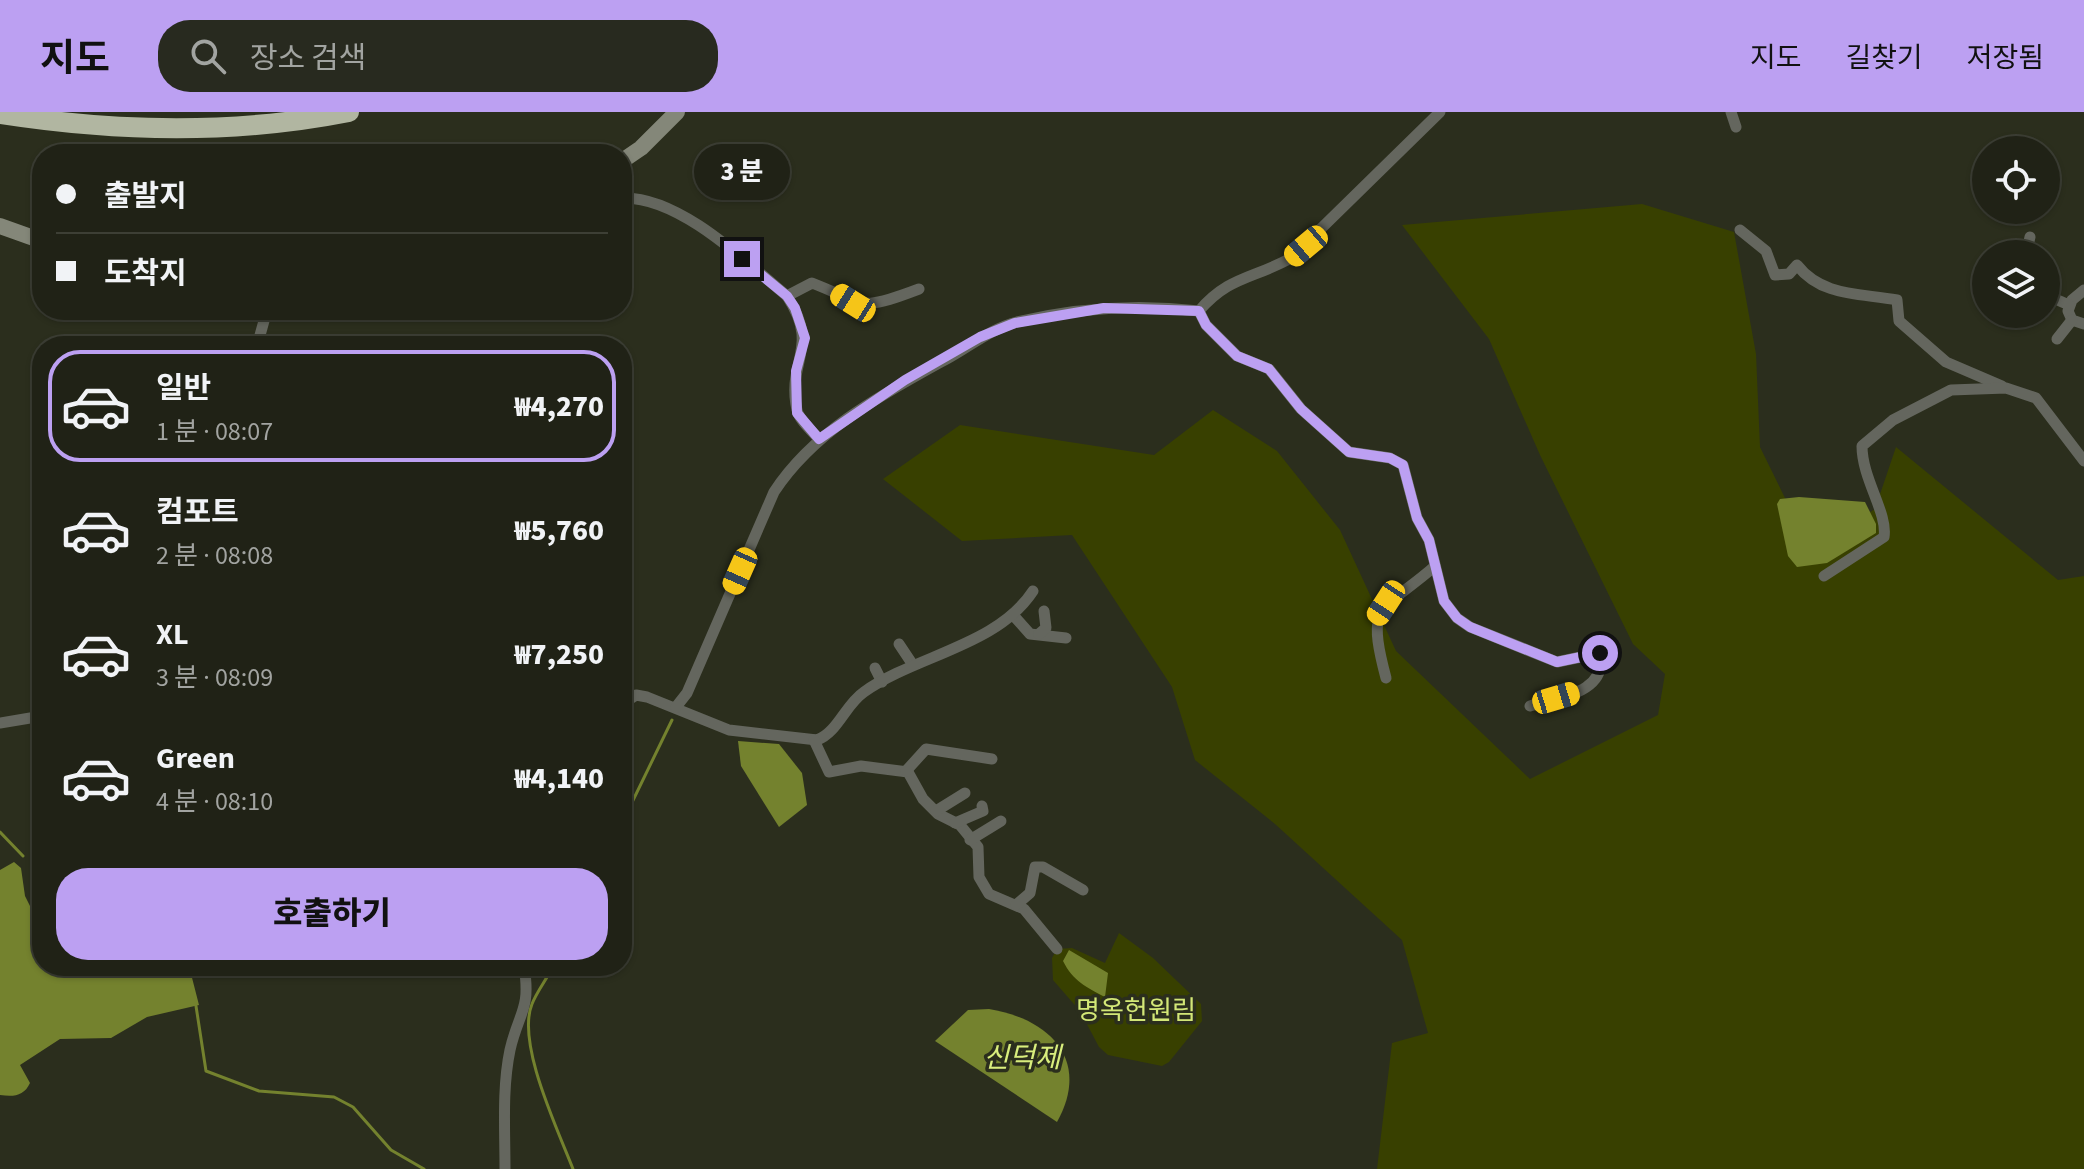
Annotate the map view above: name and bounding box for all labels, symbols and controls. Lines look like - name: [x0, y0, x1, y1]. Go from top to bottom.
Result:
- search box: [158, 20, 718, 92]
- text: 지도: [40, 32, 110, 86]
- icon: search: [186, 34, 230, 78]
- text: 장소 검색: [250, 37, 366, 80]
- text: 지도: [1750, 38, 1801, 78]
- text: 길찾기: [1845, 38, 1923, 78]
- text: 저장됨: [1967, 38, 2044, 78]
- map controls: [1972, 136, 2060, 328]
- button: locate: [1972, 136, 2060, 224]
- callout: 3 분: [694, 143, 790, 199]
- text: 3 분: [720, 153, 764, 190]
- text: 출발지: [104, 175, 187, 218]
- car: [1280, 221, 1332, 271]
- button: layers: [1972, 240, 2060, 328]
- route end: [724, 241, 760, 277]
- text: 도착지: [104, 252, 187, 295]
- car: [826, 280, 880, 326]
- text: 일반: [156, 367, 211, 410]
- icon: car: [60, 370, 132, 442]
- text: ₩4,270: [515, 385, 604, 428]
- text: 1 분 · 08:07: [156, 413, 273, 450]
- text: 컴포트: [156, 491, 239, 534]
- icon: car: [60, 494, 132, 566]
- text: ₩5,760: [515, 509, 604, 552]
- text: 2 분 · 08:08: [156, 537, 273, 574]
- car: [719, 544, 761, 598]
- car: [1363, 576, 1409, 630]
- text: XL: [156, 613, 189, 656]
- icon: car: [60, 618, 132, 690]
- text: ₩7,250: [515, 633, 604, 676]
- route start: [1582, 635, 1618, 671]
- text: 3 분 · 08:09: [156, 659, 273, 696]
- car: [1530, 680, 1582, 716]
- text: Green: [156, 737, 235, 780]
- icon: car: [60, 742, 132, 814]
- text: ₩4,140: [515, 757, 604, 800]
- text: 4 분 · 08:10: [156, 783, 273, 820]
- button: 호출하기: [56, 868, 608, 960]
- park label: 명옥헌원림: [1076, 992, 1196, 1029]
- water label: 신덕제: [983, 1038, 1064, 1078]

